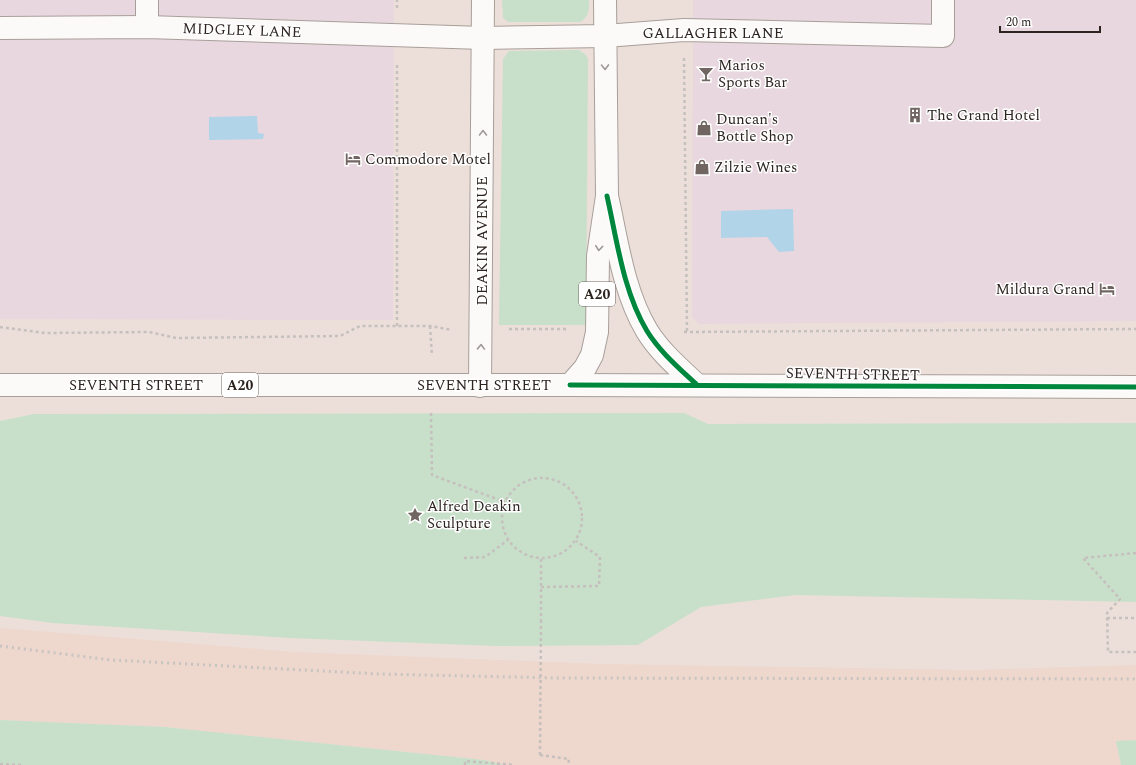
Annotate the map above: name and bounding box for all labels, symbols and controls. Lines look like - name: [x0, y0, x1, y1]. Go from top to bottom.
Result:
- scale bar: [1000, 8, 1100, 34]
- text: 20 m: [1006, 13, 1031, 32]
- street label: MIDGLEY LANE: [182, 17, 302, 44]
- street label: GALLAGHER LANE: [643, 22, 783, 45]
- place label: Marios Sports Bar: [718, 54, 787, 94]
- one-way arrow: [601, 64, 609, 70]
- bar icon: Marios Sports Bar: [697, 65, 715, 83]
- place label: The Grand Hotel: [927, 104, 1040, 127]
- building icon: The Grand Hotel: [906, 106, 924, 124]
- place label: Duncan's Bottle Shop: [716, 108, 793, 148]
- shop icon: Duncan's Bottle Shop: [695, 119, 713, 137]
- one-way arrow: [479, 130, 487, 136]
- place label: Commodore Motel: [365, 148, 491, 171]
- hotel icon: Commodore Motel: [344, 150, 362, 168]
- place label: Zilzie Wines: [714, 156, 797, 179]
- shop icon: Zilzie Wines: [693, 158, 711, 176]
- street label: DEAKIN AVENUE: [471, 176, 494, 306]
- one-way arrow: [595, 245, 604, 251]
- place label: Mildura Grand: [995, 278, 1095, 301]
- hotel icon: Mildura Grand: [1098, 280, 1116, 298]
- road number: A20: [579, 282, 615, 306]
- one-way arrow: [477, 344, 486, 350]
- street label: SEVENTH STREET: [786, 362, 920, 387]
- road number: A20: [222, 373, 258, 397]
- street label: SEVENTH STREET: [69, 374, 203, 397]
- street label: SEVENTH STREET: [417, 374, 551, 397]
- place label: Alfred Deakin Sculpture: [427, 495, 521, 535]
- place icon: Alfred Deakin Sculpture: [406, 506, 424, 524]

